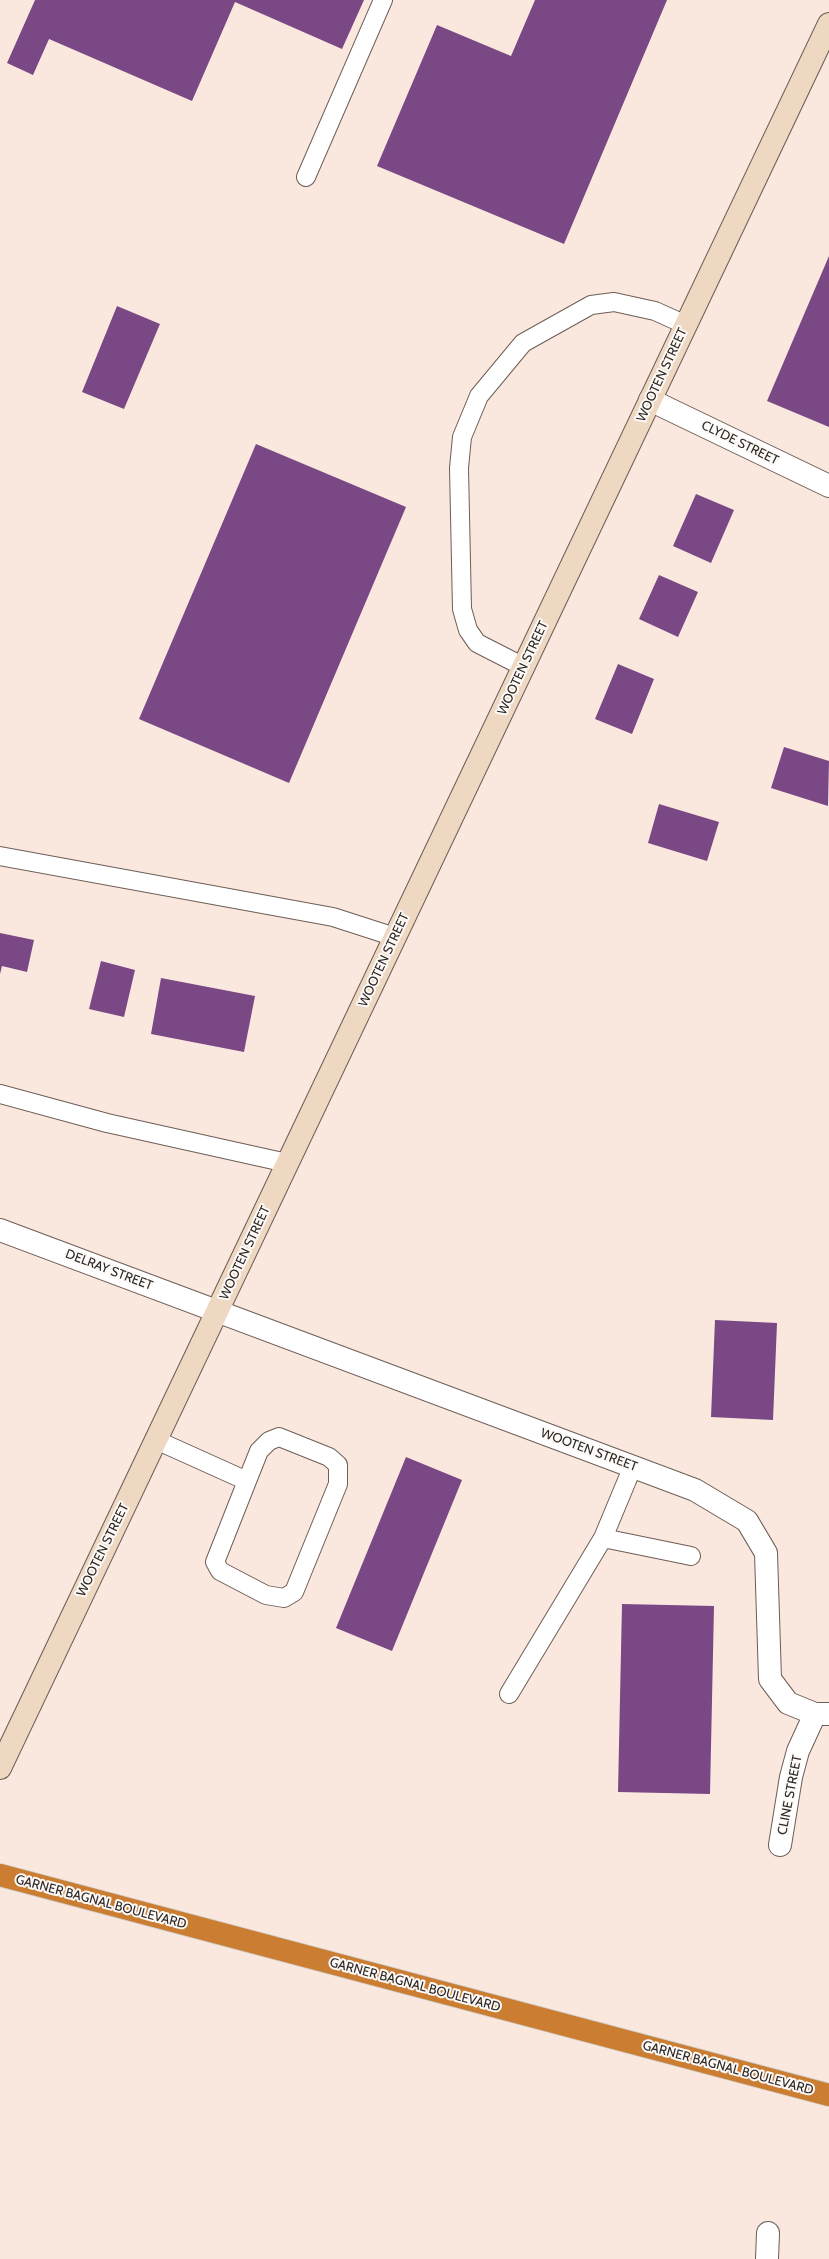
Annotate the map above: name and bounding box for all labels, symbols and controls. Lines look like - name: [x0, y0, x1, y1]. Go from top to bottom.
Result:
- street label: WOOTEN STREET: [633, 326, 691, 424]
- street label: CLYDE STREET: [699, 418, 781, 468]
- street label: WOOTEN STREET: [494, 619, 552, 717]
- street label: WOOTEN STREET: [355, 911, 413, 1009]
- street label: WOOTEN STREET: [216, 1204, 274, 1302]
- street label: DELRAY STREET: [63, 1246, 155, 1294]
- street label: WOOTEN STREET: [538, 1425, 640, 1475]
- street label: WOOTEN STREET: [74, 1501, 132, 1599]
- street label: CLINE STREET: [775, 1754, 805, 1836]
- street label: GARNER BAGNAL BOULEVARD: [14, 1872, 188, 1932]
- street label: GARNER BAGNAL BOULEVARD: [328, 1955, 502, 2015]
- street label: GARNER BAGNAL BOULEVARD: [641, 2038, 815, 2098]

